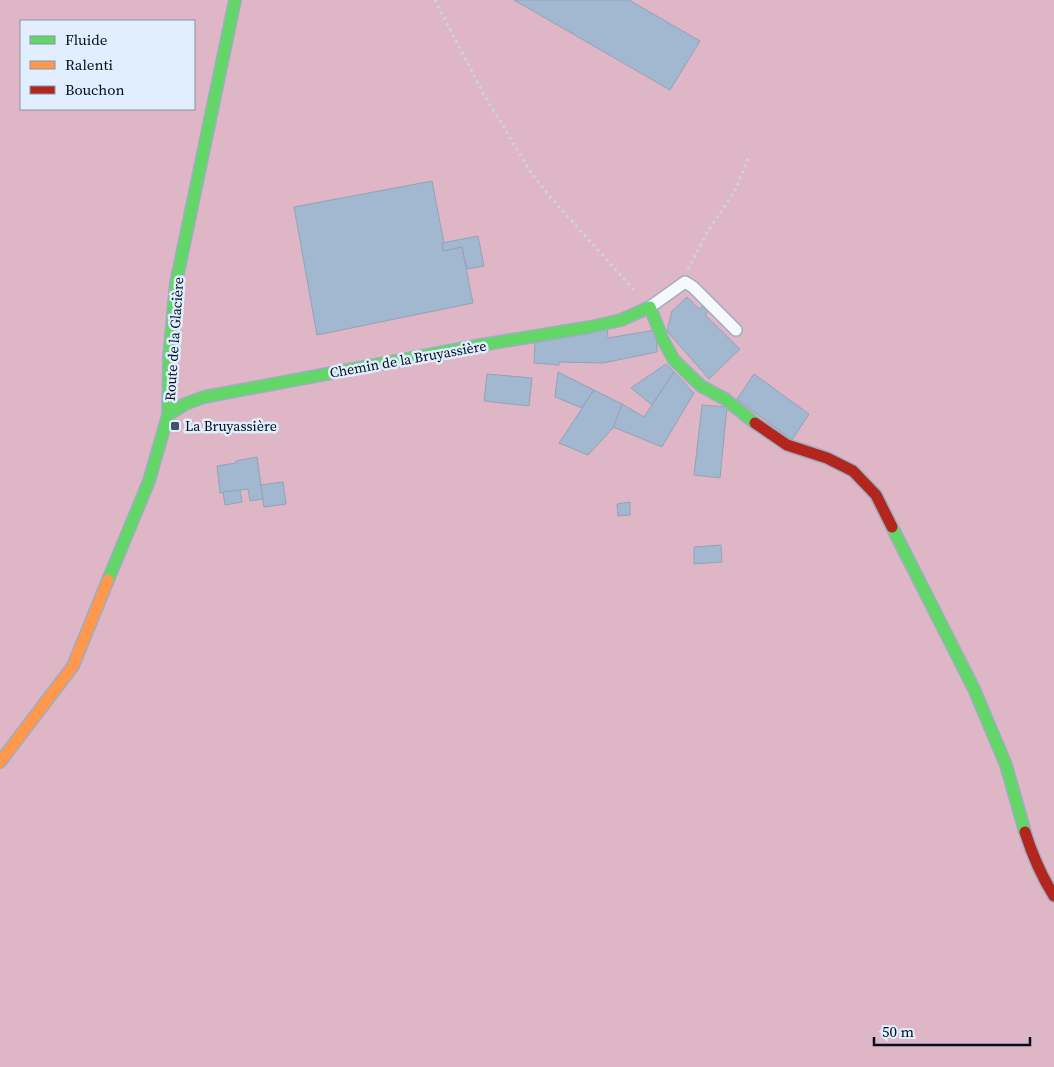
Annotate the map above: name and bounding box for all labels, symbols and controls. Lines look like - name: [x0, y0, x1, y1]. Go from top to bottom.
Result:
- legend: [20, 20, 195, 110]
- text: Fluide: [65, 29, 108, 50]
- text: Ralenti: [65, 54, 113, 75]
- text: Bouchon: [65, 79, 125, 100]
- street label: Route de la Glacière: [160, 276, 188, 402]
- street label: Chemin de la Bruyassière: [328, 335, 488, 383]
- place label: La Bruyassière: [185, 416, 277, 436]
- marker: La Bruyassière: [169, 420, 181, 432]
- scale bar: [874, 1014, 1030, 1046]
- text: 50 m: [882, 1021, 914, 1042]

